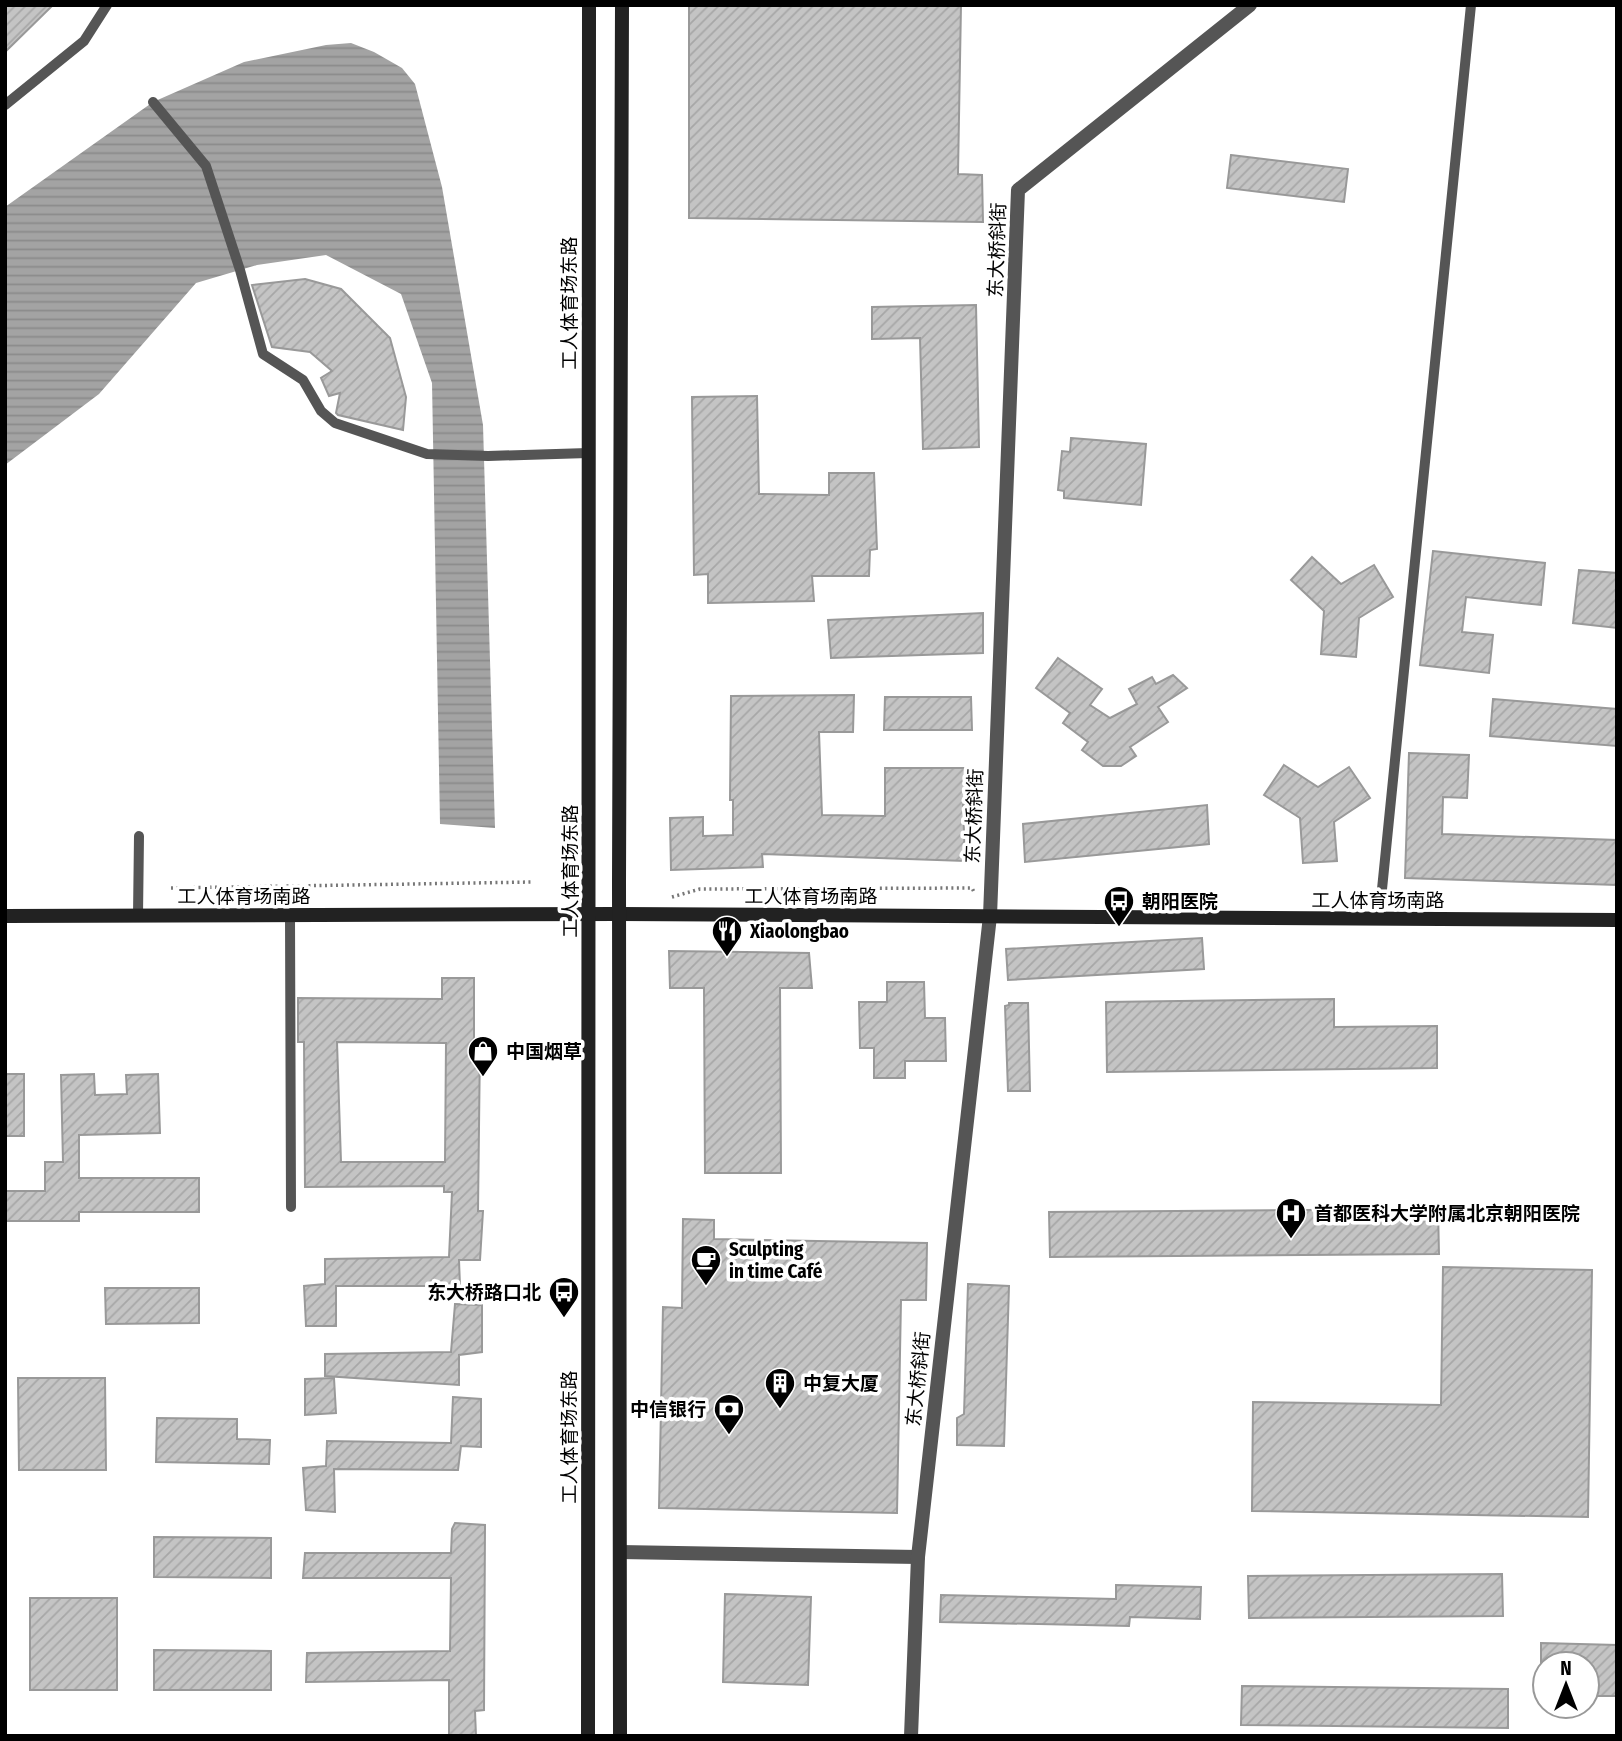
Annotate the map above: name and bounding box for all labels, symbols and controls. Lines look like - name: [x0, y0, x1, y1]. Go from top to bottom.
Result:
- street label: 东大桥斜街: [984, 202, 1010, 298]
- street label: 工人体育场东路: [558, 236, 581, 370]
- street label: 东大桥斜街: [961, 768, 987, 864]
- street label: 工人体育场东路: [559, 804, 582, 938]
- bus stop icon: 朝阳医院: [1102, 884, 1136, 928]
- street label: 工人体育场南路: [177, 885, 311, 908]
- street label: 工人体育场南路: [744, 885, 878, 908]
- street label: 工人体育场南路: [1311, 889, 1445, 912]
- place label: 朝阳医院: [1142, 890, 1218, 913]
- restaurant icon: Xiaolongbao: [710, 914, 744, 958]
- place label: Xiaolongbao: [749, 920, 849, 943]
- shop icon: 中国烟草: [466, 1034, 500, 1078]
- place label: 中国烟草: [506, 1040, 582, 1063]
- hospital icon: 首都医科大学附属北京朝阳医院: [1274, 1196, 1308, 1240]
- place label: 首都医科大学附属北京朝阳医院: [1314, 1202, 1580, 1225]
- place label: Sculpting in time Café: [729, 1238, 823, 1283]
- cafe icon: Sculpting in time Café: [689, 1243, 723, 1287]
- bus stop icon: 东大桥路口北: [547, 1275, 581, 1319]
- place label: 东大桥路口北: [427, 1281, 541, 1304]
- street label: 东大桥斜街: [902, 1331, 934, 1427]
- building icon: 中复大厦: [763, 1366, 797, 1410]
- street label: 工人体育场东路: [558, 1370, 581, 1504]
- place label: 中复大厦: [803, 1372, 879, 1395]
- bank icon: 中信银行: [712, 1392, 746, 1436]
- place label: 中信银行: [630, 1398, 706, 1421]
- north arrow: [1531, 1650, 1601, 1720]
- text: N: [1560, 1657, 1572, 1680]

